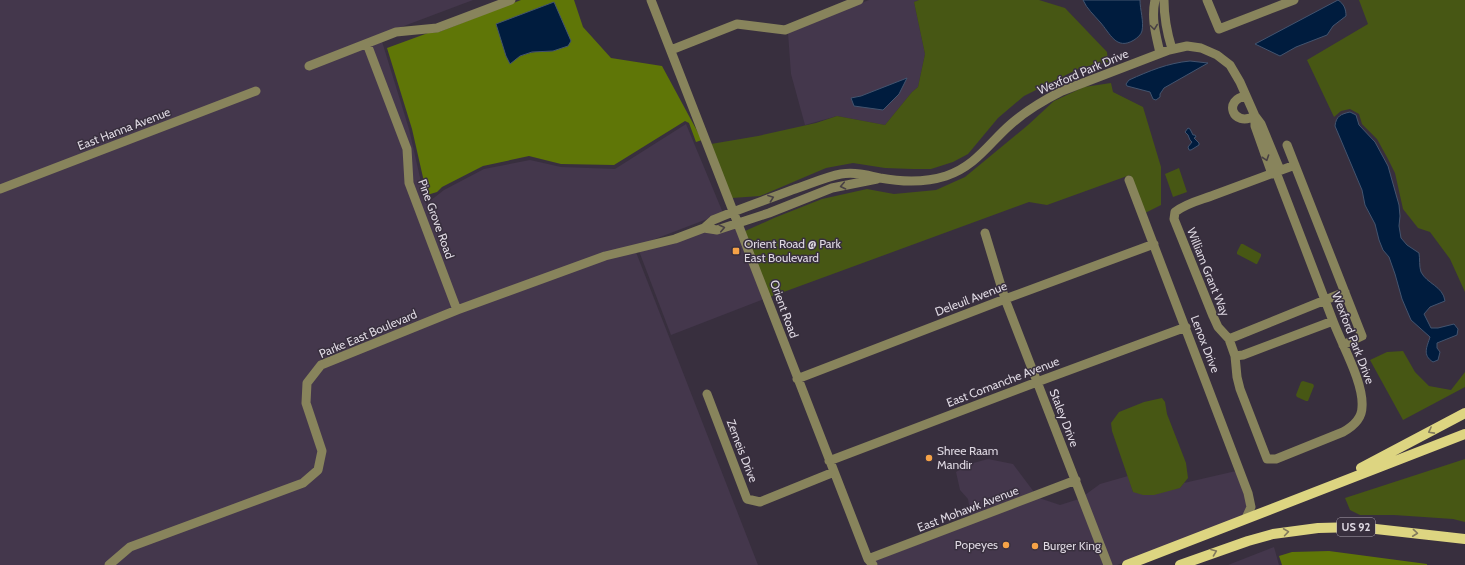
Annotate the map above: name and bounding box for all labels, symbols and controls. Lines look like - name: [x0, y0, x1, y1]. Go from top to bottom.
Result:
- one-way arrow: [1149, 24, 1158, 30]
- street label: Wexford Park Drive: [1035, 46, 1131, 97]
- street label: East Hanna Avenue: [75, 104, 172, 153]
- one-way arrow: [1262, 155, 1270, 162]
- street label: Pine Grove Road: [415, 177, 458, 261]
- one-way arrow: [840, 182, 847, 190]
- one-way arrow: [767, 195, 774, 203]
- one-way arrow: [718, 224, 725, 232]
- street label: William Grant Way: [1184, 225, 1233, 318]
- place label: Orient Road @ Park East Boulevard: [744, 236, 841, 265]
- marker: Orient Road @ Park East Boulevard: [731, 246, 741, 256]
- street label: Orient Road: [767, 278, 802, 340]
- street label: Deleuil Avenue: [933, 278, 1009, 319]
- street label: Wexford Park Drive: [1329, 290, 1378, 386]
- street label: Parke East Boulevard: [316, 306, 419, 361]
- street label: Lenox Drive: [1188, 313, 1223, 375]
- street label: East Comanche Avenue: [944, 353, 1061, 410]
- street label: Staley Drive: [1047, 387, 1082, 449]
- street label: Zemeis Drive: [724, 417, 761, 484]
- one-way arrow: [1428, 427, 1435, 434]
- place label: Shree Raam Mandir: [937, 443, 998, 472]
- marker: Shree Raam Mandir: [924, 453, 934, 463]
- street label: East Mohawk Avenue: [915, 482, 1021, 535]
- road number: US 92: [1337, 518, 1375, 536]
- one-way arrow: [1283, 528, 1289, 537]
- one-way arrow: [1412, 528, 1418, 537]
- place label: Popeyes: [955, 537, 998, 552]
- place label: Burger King: [1043, 538, 1102, 553]
- marker: Popeyes: [1001, 540, 1011, 550]
- marker: Burger King: [1030, 541, 1040, 551]
- one-way arrow: [1210, 549, 1217, 557]

